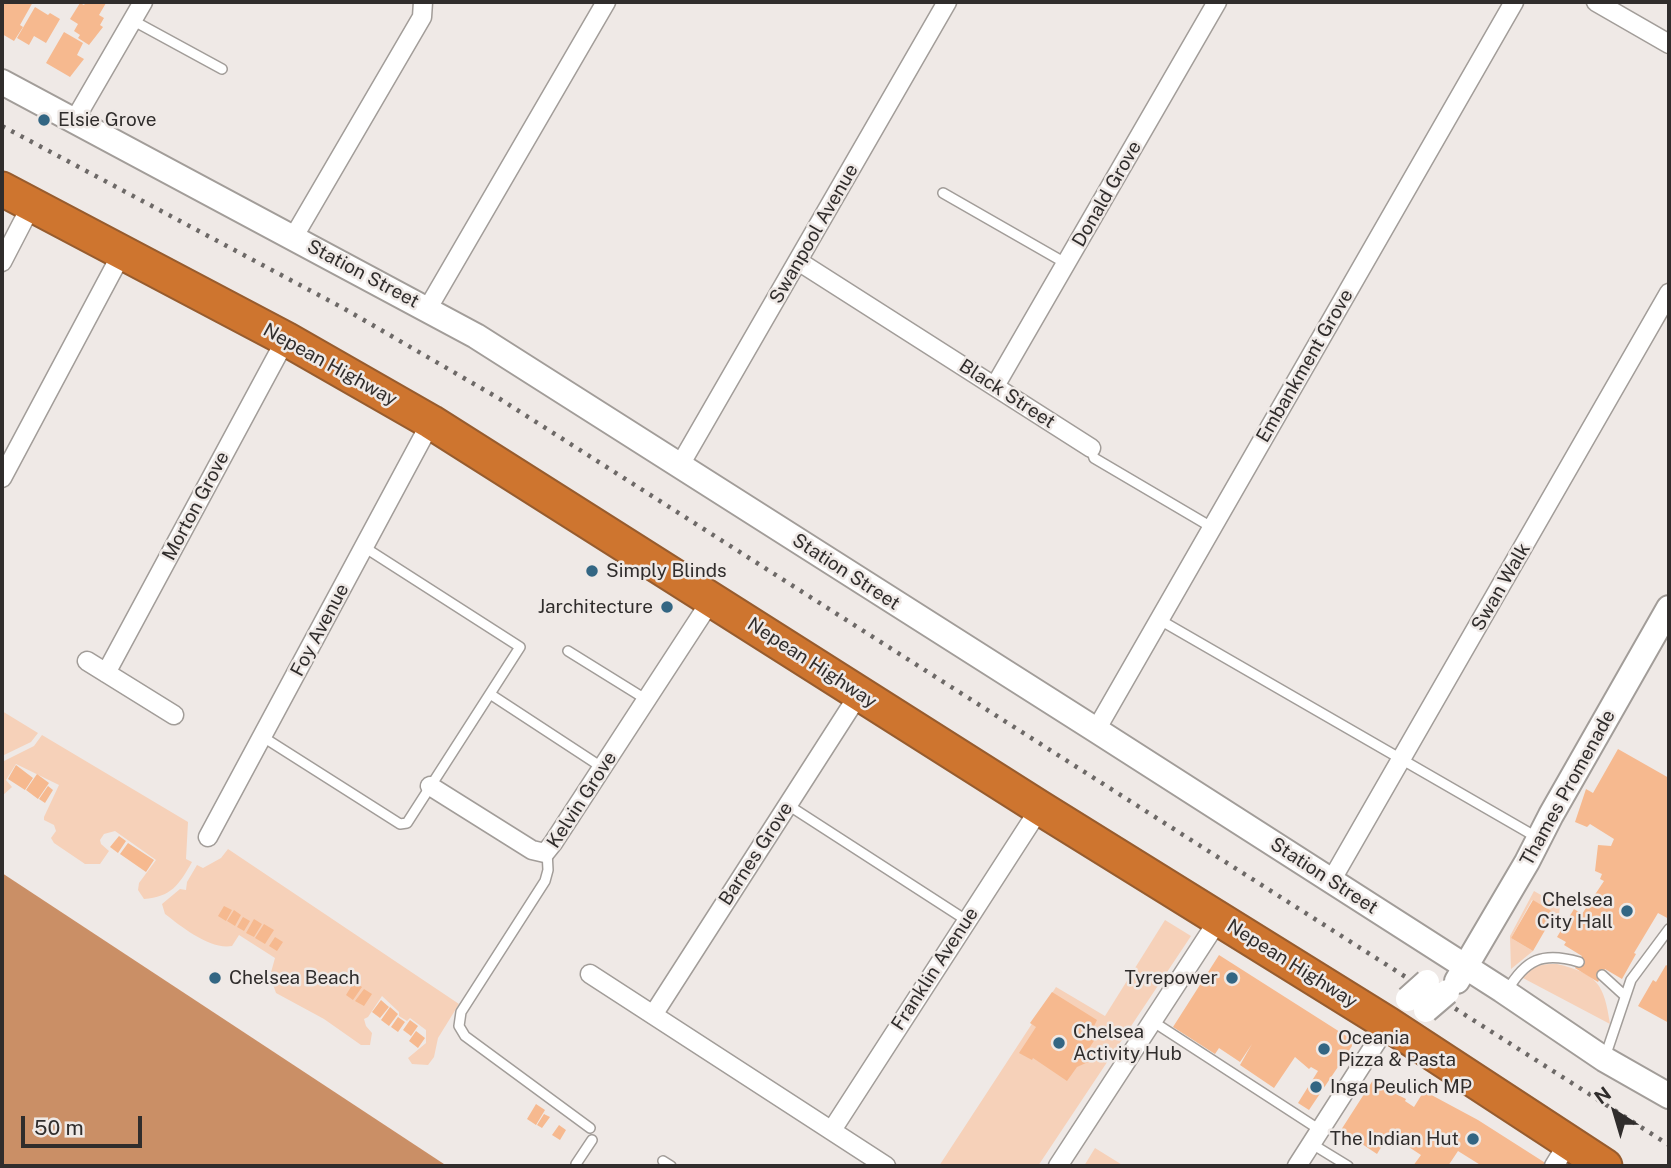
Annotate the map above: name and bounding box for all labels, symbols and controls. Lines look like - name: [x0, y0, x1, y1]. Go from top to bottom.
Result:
- place label: Elsie Grove: [58, 109, 157, 131]
- marker: Elsie Grove: [36, 112, 52, 128]
- street label: Donald Grove: [1068, 137, 1146, 251]
- street label: Swanpool Avenue: [765, 160, 863, 308]
- street label: Station Street: [303, 235, 423, 313]
- street label: Embankment Grove: [1252, 285, 1358, 447]
- street label: Nepean Highway: [259, 319, 401, 411]
- street label: Black Street: [955, 355, 1059, 433]
- street label: Morton Grove: [158, 448, 234, 564]
- street label: Station Street: [788, 529, 904, 615]
- street label: Swan Walk: [1467, 539, 1535, 635]
- place label: Simply Blinds: [606, 560, 727, 582]
- marker: Simply Blinds: [584, 563, 600, 579]
- street label: Foy Avenue: [286, 580, 354, 680]
- place label: Jarchitecture: [538, 596, 653, 618]
- marker: Jarchitecture: [659, 599, 675, 615]
- street label: Nepean Highway: [743, 613, 881, 713]
- street label: Thames Promenade: [1516, 706, 1620, 870]
- street label: Kelvin Grove: [542, 747, 622, 853]
- street label: Barnes Grove: [714, 798, 798, 910]
- street label: Station Street: [1266, 833, 1382, 919]
- place label: Chelsea City Hall: [1537, 889, 1613, 933]
- street label: Franklin Avenue: [887, 903, 983, 1035]
- marker: Chelsea City Hall: [1619, 903, 1635, 919]
- street label: Nepean Highway: [1223, 915, 1361, 1013]
- place label: Chelsea Beach: [229, 967, 360, 989]
- place label: Tyrepower: [1125, 967, 1218, 989]
- marker: Chelsea Beach: [207, 970, 223, 986]
- marker: Tyrepower: [1224, 970, 1240, 986]
- place label: Chelsea Activity Hub: [1073, 1021, 1182, 1065]
- place label: Oceania Pizza & Pasta: [1338, 1027, 1456, 1071]
- marker: Chelsea Activity Hub: [1051, 1035, 1067, 1051]
- marker: Oceania Pizza & Pasta: [1316, 1041, 1332, 1057]
- place label: Inga Peulich MP: [1330, 1076, 1472, 1098]
- north arrow: [1580, 1077, 1650, 1147]
- marker: Inga Peulich MP: [1308, 1079, 1324, 1095]
- text: N: [1590, 1082, 1615, 1108]
- scale bar: [24, 1102, 145, 1146]
- text: 50 m: [34, 1115, 84, 1140]
- place label: The Indian Hut: [1330, 1128, 1459, 1150]
- marker: The Indian Hut: [1465, 1131, 1481, 1147]

